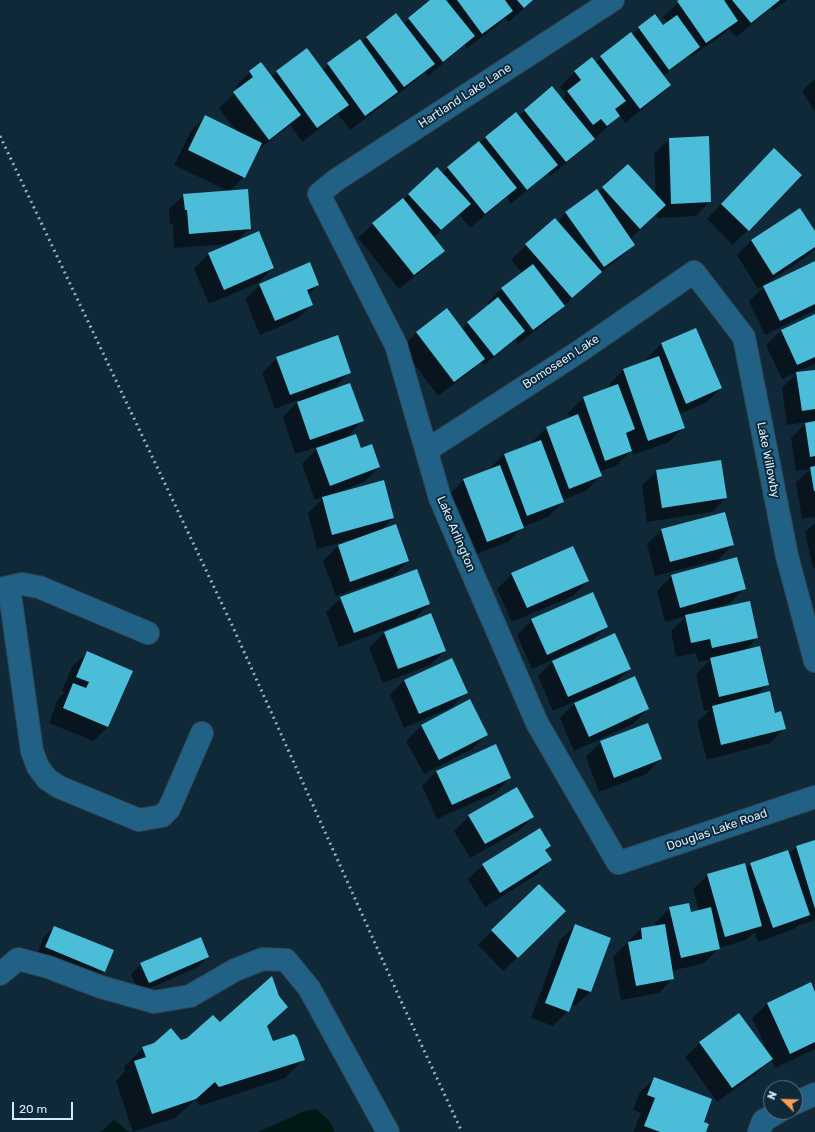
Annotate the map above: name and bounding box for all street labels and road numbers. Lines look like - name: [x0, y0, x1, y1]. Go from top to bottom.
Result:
- street label: Hartland Lake Lane: [416, 61, 514, 131]
- street label: Bomoseen Lake: [520, 332, 602, 392]
- street label: Lake Willowby: [754, 421, 782, 499]
- street label: Lake Arlington: [434, 494, 478, 574]
- street label: Douglas Lake Road: [665, 806, 769, 854]

